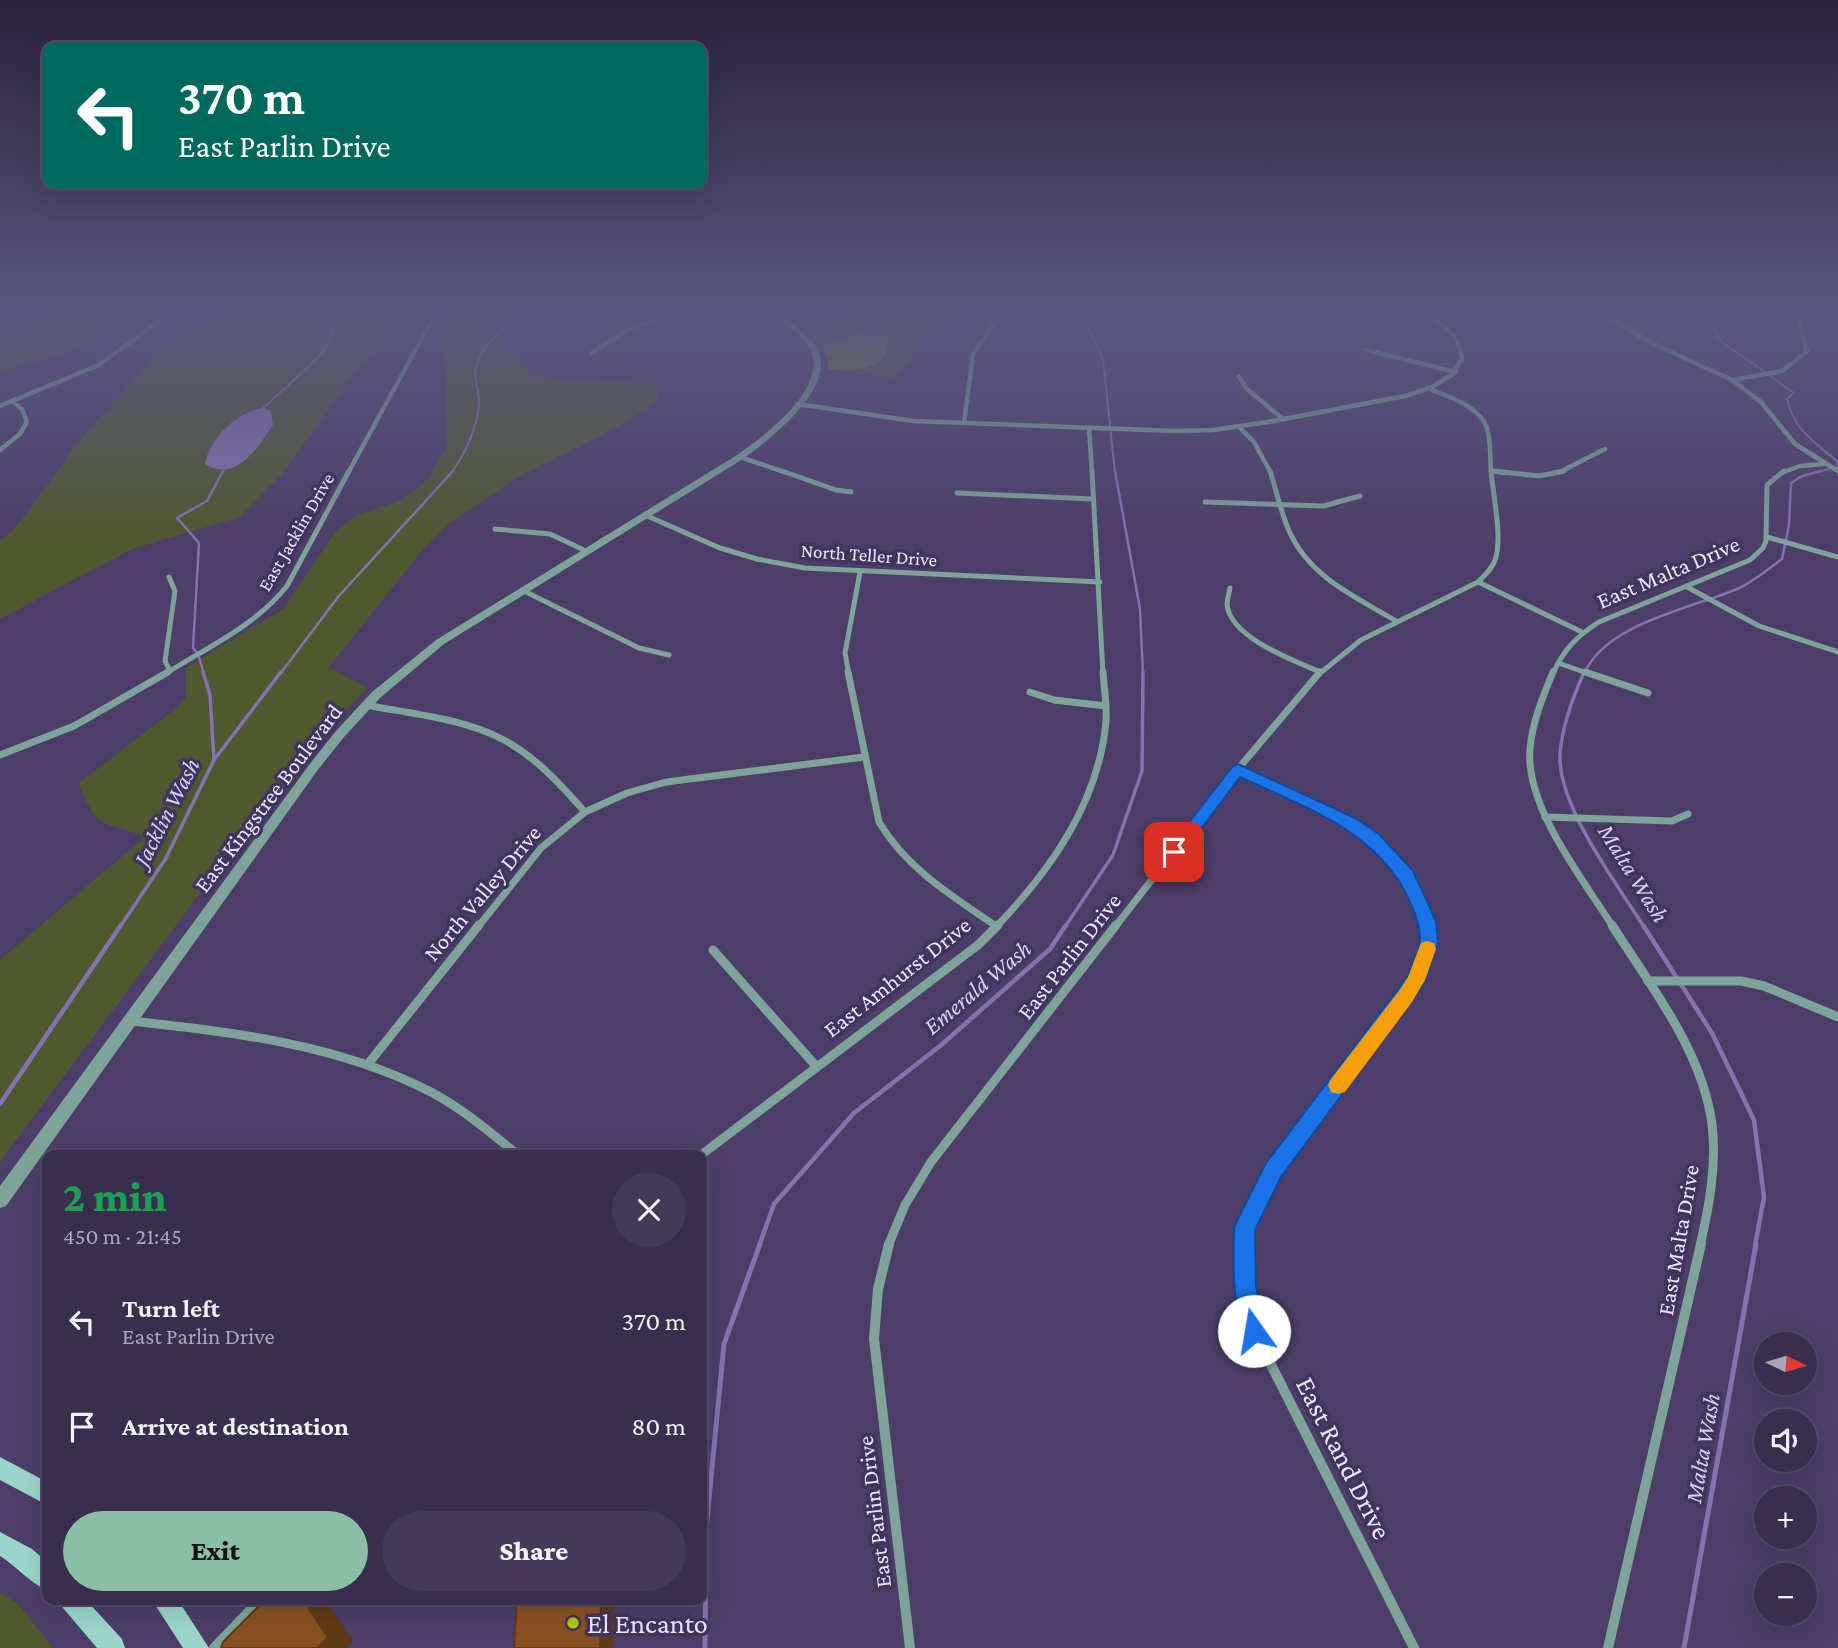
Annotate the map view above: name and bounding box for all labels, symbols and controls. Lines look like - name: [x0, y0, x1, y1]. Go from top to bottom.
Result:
- icon: left: [63, 70, 154, 161]
- text: 370 m: [178, 70, 305, 125]
- text: East Parlin Drive: [178, 128, 390, 164]
- street label: East Jacklin Drive: [254, 469, 338, 595]
- street label: East Malta Drive: [1593, 530, 1743, 614]
- street label: North Teller Drive: [800, 540, 938, 570]
- street label: East Kingstree Boulevard: [189, 699, 347, 897]
- water label: Jacklin Wash: [126, 754, 205, 874]
- water label: Malta Wash: [1593, 818, 1675, 927]
- street label: North Valley Drive: [418, 820, 546, 966]
- pin: [1144, 822, 1204, 882]
- icon: arrive: [1155, 833, 1193, 871]
- street label: East Parlin Drive: [1012, 888, 1126, 1024]
- street label: East Amhurst Drive: [818, 912, 976, 1042]
- water label: Emerald Wash: [918, 934, 1036, 1040]
- street label: East Malta Drive: [1652, 1163, 1704, 1317]
- text: 2 min: [63, 1173, 167, 1220]
- button: close: [612, 1173, 686, 1247]
- text: 450 m · 21:45: [63, 1223, 182, 1249]
- text: Turn left: [122, 1294, 220, 1323]
- position arrow: [1217, 1294, 1291, 1368]
- icon: left: [63, 1303, 101, 1341]
- text: 370 m: [622, 1307, 686, 1336]
- text: East Parlin Drive: [122, 1323, 275, 1349]
- north arrow: [1754, 1332, 1816, 1395]
- map controls: [1754, 1332, 1817, 1626]
- street label: East Rand Drive: [1290, 1372, 1398, 1544]
- water label: Malta Wash: [1679, 1391, 1725, 1506]
- icon: arrive: [63, 1408, 101, 1446]
- button: sound: [1754, 1409, 1817, 1472]
- text: Arrive at destination: [122, 1412, 349, 1441]
- text: 80 m: [632, 1412, 686, 1441]
- street label: East Parlin Drive: [852, 1435, 896, 1589]
- button: +: [1754, 1486, 1817, 1549]
- button: Exit: [63, 1511, 368, 1591]
- button: Share: [382, 1511, 686, 1591]
- button: −: [1754, 1563, 1817, 1626]
- place label: El Encanto: [587, 1608, 708, 1639]
- marker: El Encanto: [565, 1615, 581, 1631]

